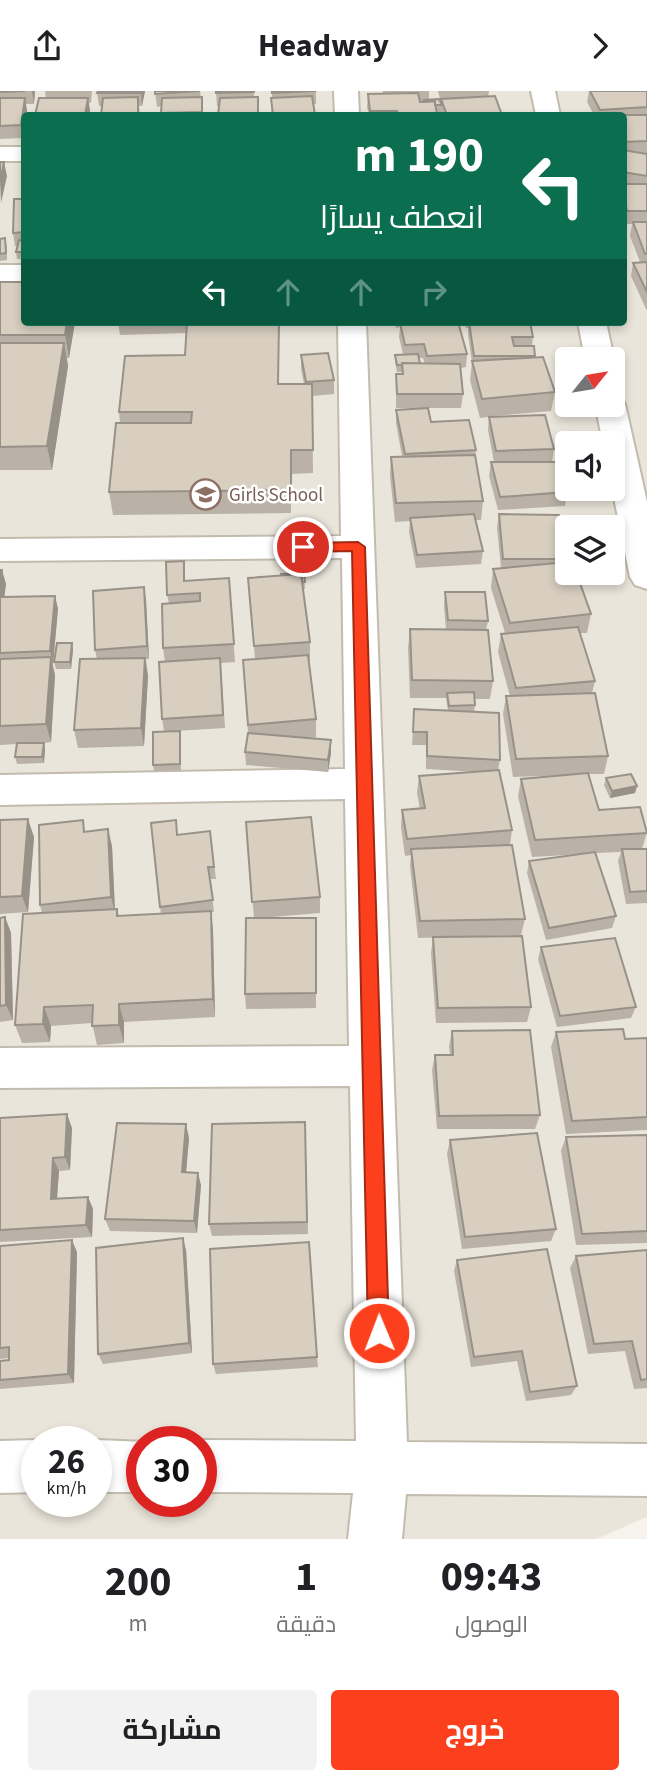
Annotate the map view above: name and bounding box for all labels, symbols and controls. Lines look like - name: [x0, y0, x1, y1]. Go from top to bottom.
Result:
- text: Headway: [258, 23, 389, 69]
- icon: share: [28, 27, 66, 65]
- icon: forward: [581, 27, 619, 65]
- text: 190 m: [355, 121, 484, 191]
- icon: left: [508, 140, 599, 231]
- text: انعطف يسارًا: [320, 195, 484, 241]
- icon: left: [196, 273, 234, 311]
- icon: ahead: [269, 273, 307, 311]
- icon: ahead: [342, 273, 380, 311]
- icon: right: [415, 273, 453, 311]
- north arrow: [555, 347, 625, 417]
- map controls: [555, 347, 625, 585]
- button: sound: [555, 431, 625, 501]
- school or university icon: Girls School: [189, 477, 223, 511]
- place label: Girls School: [229, 482, 323, 509]
- button: layers: [555, 515, 625, 585]
- pin: [273, 517, 333, 577]
- icon: arrive: [284, 528, 322, 566]
- position arrow: [342, 1296, 416, 1370]
- speed limit sign: 30: [126, 1426, 217, 1517]
- text: 26: [48, 1437, 85, 1487]
- text: km/h: [47, 1476, 86, 1501]
- text: 1: [295, 1547, 317, 1607]
- text: 09:43: [441, 1547, 542, 1607]
- text: 200: [105, 1552, 171, 1612]
- text: m: [129, 1607, 148, 1640]
- text: دقيقة: [276, 1608, 336, 1641]
- text: الوصول: [455, 1608, 528, 1641]
- button: مشاركة: [28, 1690, 317, 1770]
- button: خروج: [331, 1690, 619, 1770]

